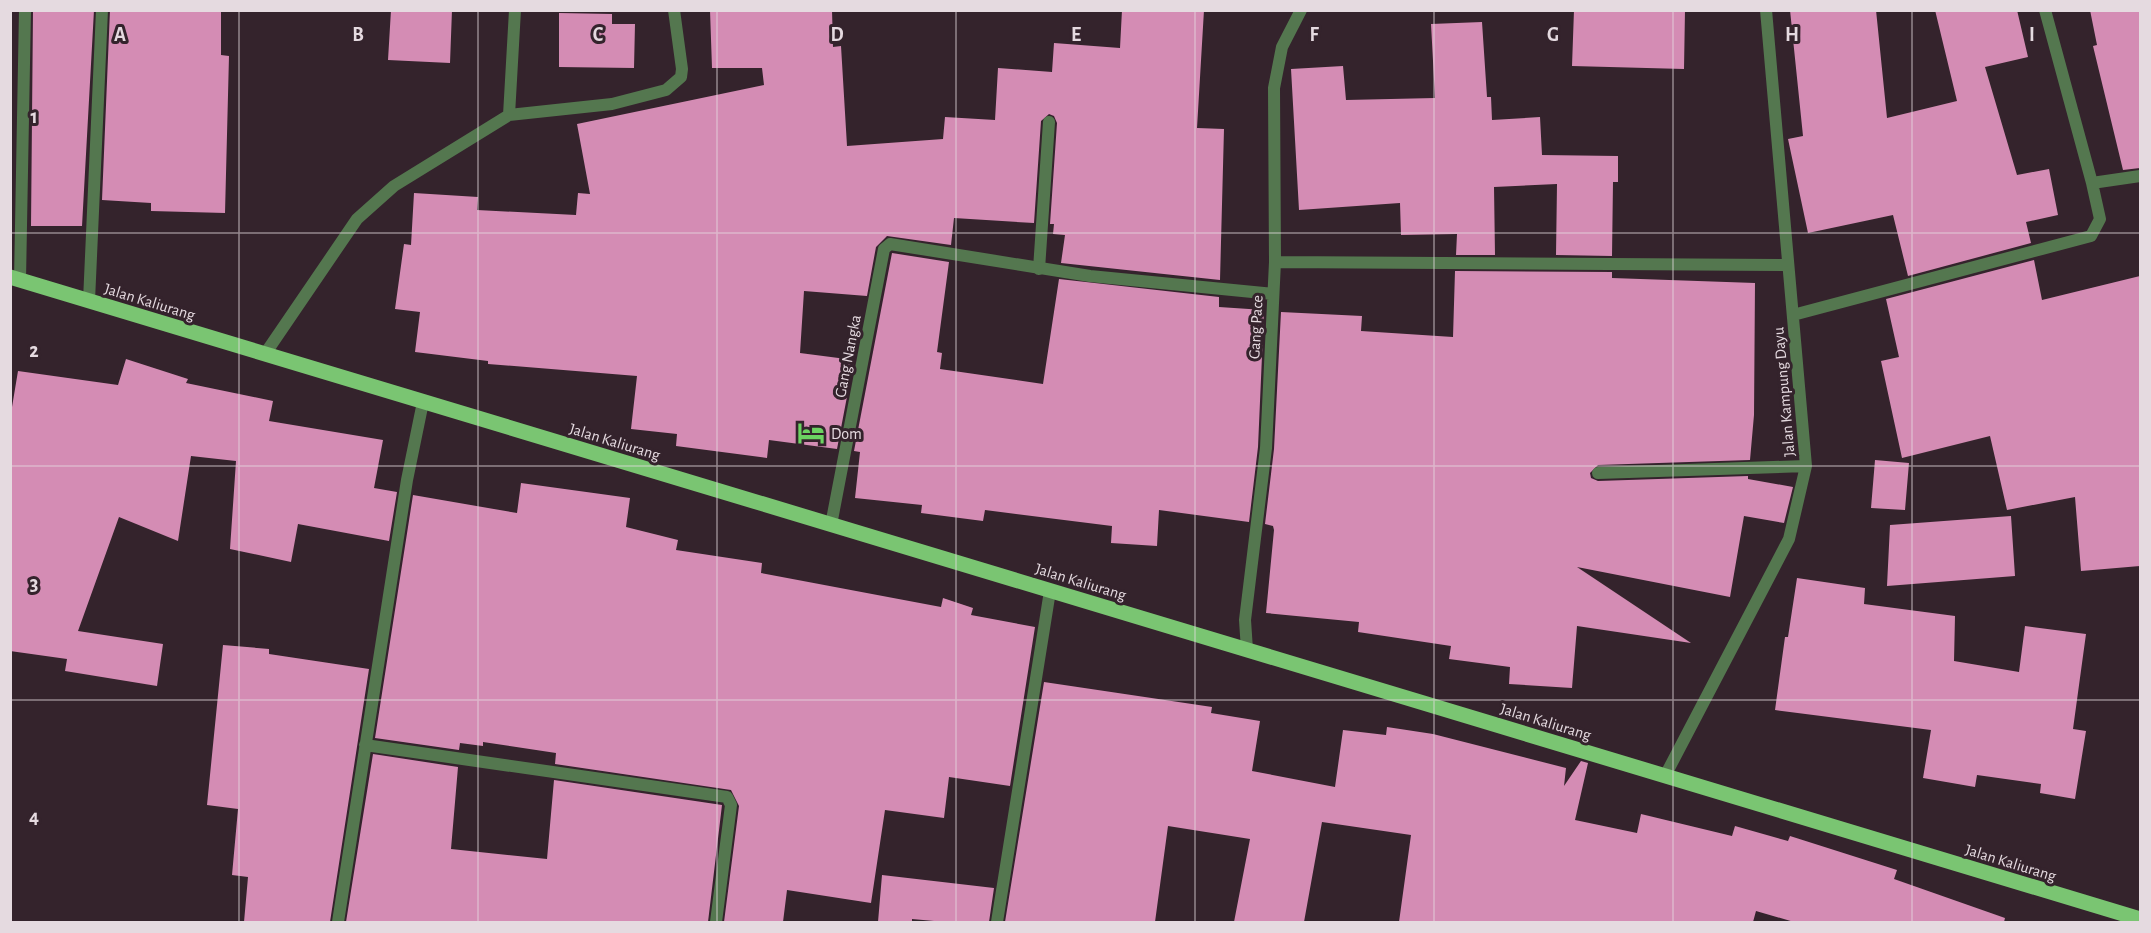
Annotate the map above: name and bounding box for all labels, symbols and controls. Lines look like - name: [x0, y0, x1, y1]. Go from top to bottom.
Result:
- text: A: [114, 25, 126, 45]
- text: B: [352, 25, 364, 45]
- text: C: [593, 25, 604, 45]
- text: D: [830, 25, 844, 45]
- text: E: [1071, 25, 1081, 45]
- text: F: [1309, 25, 1319, 45]
- text: G: [1547, 25, 1559, 45]
- text: H: [1785, 25, 1799, 45]
- text: I: [2029, 25, 2035, 45]
- text: 1: [30, 107, 38, 127]
- street label: Jalan Kaliurang: [102, 281, 197, 323]
- street label: Gang Pace: [1246, 295, 1266, 360]
- street label: Gang Nangka: [832, 314, 864, 399]
- street label: Jalan Kampung Dayu: [1770, 326, 1799, 457]
- text: 2: [29, 341, 39, 361]
- hotel icon: Dom: [796, 418, 826, 448]
- street label: Jalan Kaliurang: [567, 421, 662, 463]
- place label: Dom: [831, 426, 862, 442]
- street label: Jalan Kaliurang: [1033, 561, 1128, 603]
- text: 3: [30, 574, 38, 594]
- street label: Jalan Kaliurang: [1498, 701, 1593, 743]
- text: 4: [29, 807, 39, 827]
- street label: Jalan Kaliurang: [1963, 842, 2058, 884]

